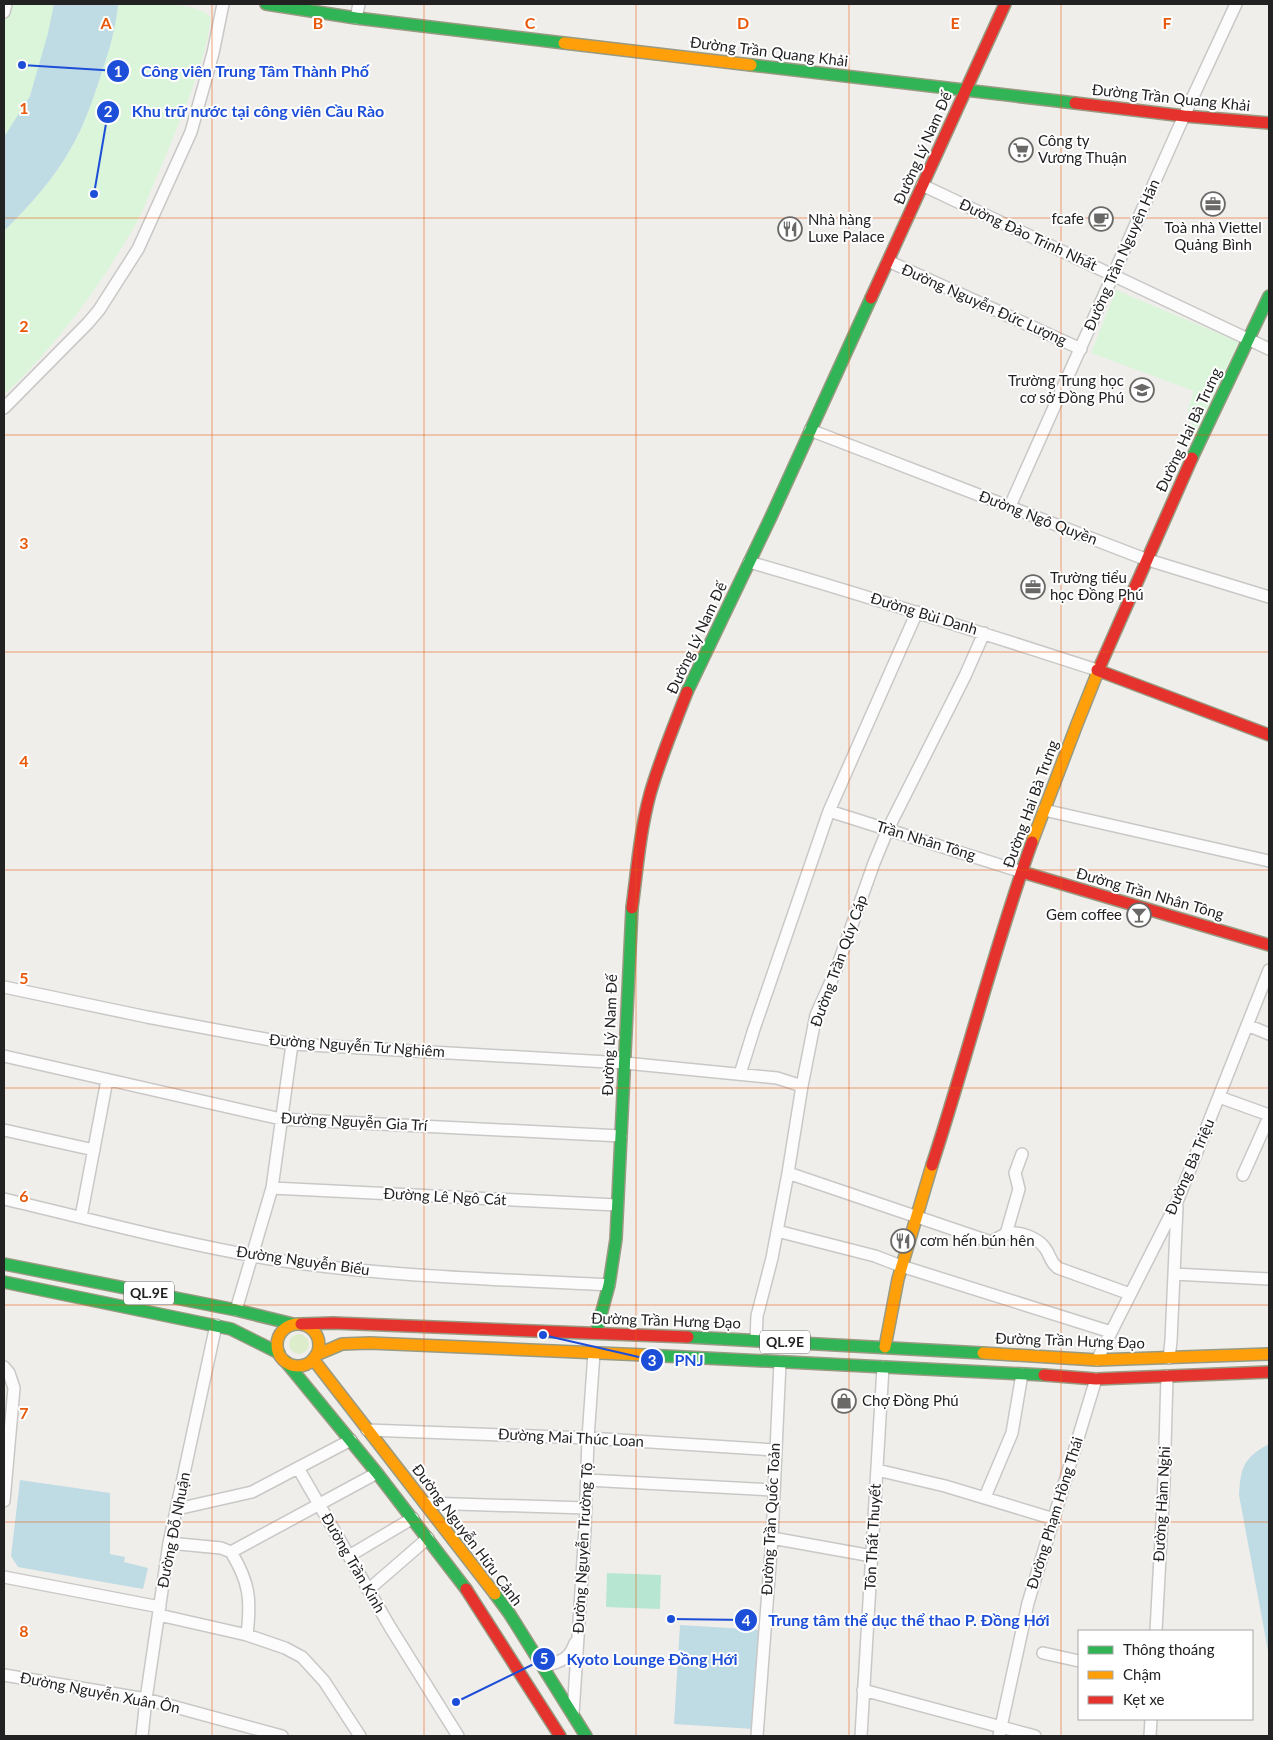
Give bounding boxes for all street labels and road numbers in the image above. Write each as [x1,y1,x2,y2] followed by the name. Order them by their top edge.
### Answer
[689,32,849,70] street label: Đường Trần Quang Khải
[1091,80,1251,114] street label: Đường Trần Quang Khải
[889,87,956,207] street label: Đường Lý Nam Đế
[1080,176,1163,333] street label: Đường Trần Nguyên Hãn
[957,194,1101,274] street label: Đường Đào Trinh Nhất
[899,259,1070,349] street label: Đường Nguyễn Đức Lượng
[1151,364,1225,495] street label: Đường Hai Bà Trưng
[977,486,1100,548] street label: Đường Ngô Quyền
[662,578,730,697] street label: Đường Lý Nam Đế
[869,588,980,638] street label: Đường Bùi Danh
[999,737,1062,870] street label: Đường Hai Bà Trưng
[874,816,978,864] street label: Trần Nhân Tông
[1074,863,1226,923] street label: Đường Trần Nhân Tông
[806,892,870,1029] street label: Đường Trần Qúy Cáp
[598,973,620,1096] street label: Đường Lý Nam Đế
[269,1030,445,1060] street label: Đường Nguyễn Tư Nghiêm
[280,1108,429,1134] street label: Đường Nguyễn Gia Trí
[1161,1116,1217,1218] street label: Đường Bà Triệu
[383,1184,508,1208] street label: Đường Lê Ngô Cát
[235,1242,371,1278] street label: Đường Nguyễn Biểu
[124,1282,174,1305] road number: QL.9E
[591,1308,741,1332] street label: Đường Trần Hưng Đạo
[995,1328,1145,1352] street label: Đường Trần Hưng Đạo
[760,1330,810,1354] road number: QL.9E
[498,1424,644,1450] street label: Đường Mai Thúc Loan
[1022,1434,1086,1591] street label: Đường Phạm Hồng Thái
[757,1442,783,1596] street label: Đường Trần Quốc Toản
[1149,1446,1173,1562] street label: Đường Hàm Nghi
[409,1460,527,1609] street label: Đường Nguyễn Hữu Cảnh
[569,1462,595,1634] street label: Đường Nguyễn Trường Tộ
[153,1470,193,1589] street label: Đường Đỗ Nhuận
[860,1482,884,1591] street label: Tôn Thất Thuyết
[318,1509,390,1616] street label: Đường Trần Kinh
[19,1668,182,1716] street label: Đường Nguyễn Xuân Ôn

